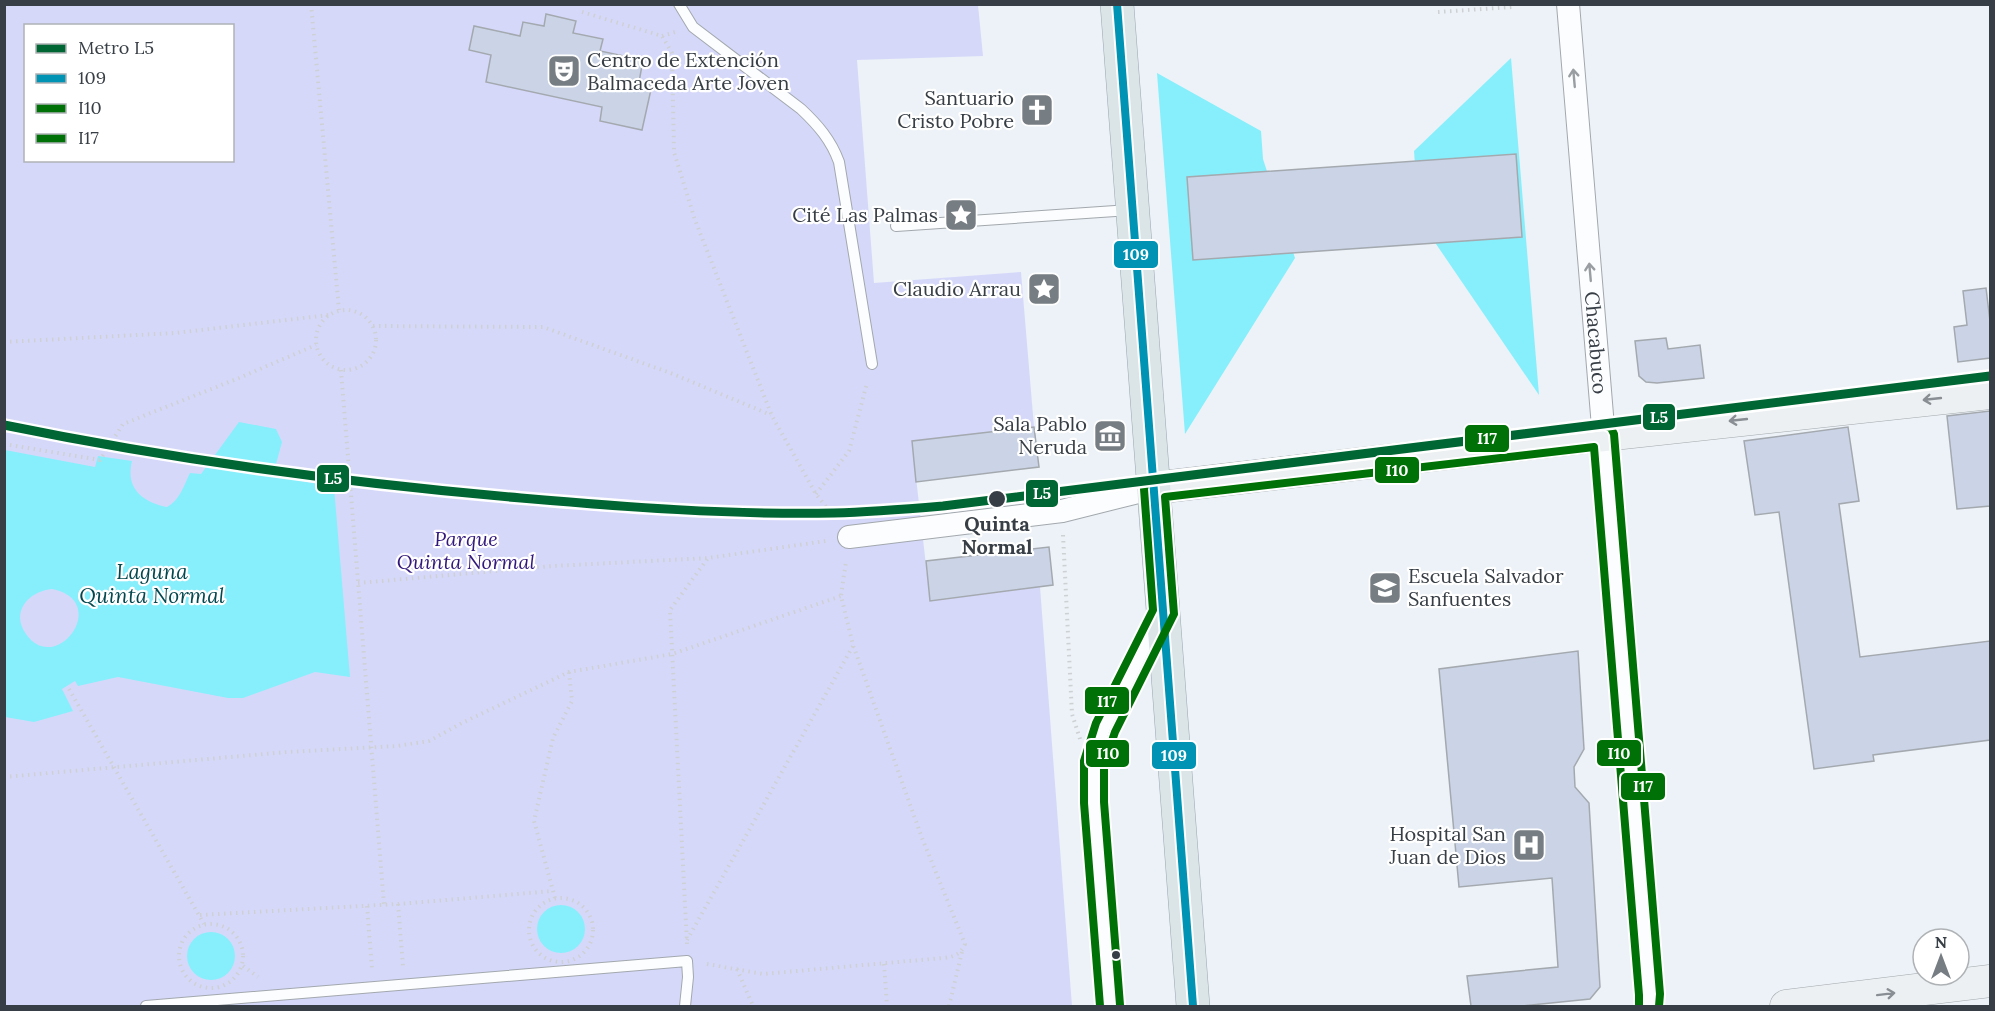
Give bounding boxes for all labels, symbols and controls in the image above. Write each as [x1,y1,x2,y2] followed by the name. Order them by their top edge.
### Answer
[24,24,234,162] legend
[78,36,154,59] text: Metro L5
[587,47,789,95] place label: Centro de Extención Balmaceda Arte Joven
[546,53,582,89] theatre icon: Centro de Extención Balmaceda Arte Joven
[78,66,106,89] text: 109
[1568,68,1579,88] one-way arrow
[897,85,1014,133] place label: Santuario Cristo Pobre
[1019,92,1055,128] church icon: Santuario Cristo Pobre
[78,96,102,119] text: I10
[78,126,99,149] text: I17
[943,197,979,233] place icon: Cité Las Palmas
[792,202,938,227] place label: Cité Las Palmas
[1113,240,1159,269] line badge: 109
[1123,244,1149,264] text: 109
[1584,262,1595,282] one-way arrow
[1026,271,1062,307] place icon: Claudio Arrau
[893,276,1021,301] place label: Claudio Arrau
[1580,290,1613,395] street label: Chacabuco
[1923,394,1943,405] one-way arrow
[1642,403,1676,431] line badge: L5
[1650,407,1669,427] text: L5
[993,411,1087,459] place label: Sala Pablo Neruda
[1729,415,1749,426] one-way arrow
[1092,418,1128,454] museum icon: Sala Pablo Neruda
[1464,424,1510,453] line badge: I17
[1477,428,1498,448] text: I17
[1374,456,1420,484] line badge: I10
[1386,460,1408,480] text: I10
[316,464,350,493] line badge: L5
[324,468,343,488] text: L5
[1025,479,1059,508] line badge: L5
[1033,483,1052,503] text: L5
[987,489,1007,509] marker: Quinta Normal
[962,511,1032,559] place label: Quinta Normal
[397,526,536,574] park label: Parque Quinta Normal
[79,558,225,609] water label: Laguna Quinta Normal
[1408,563,1564,611] place label: Escuela Salvador Sanfuentes
[1367,570,1403,606] school or university icon: Escuela Salvador Sanfuentes
[1084,686,1130,715] line badge: I17
[1097,691,1118,711] text: I17
[1085,739,1130,768] line badge: I10
[1596,739,1642,767] line badge: I10
[1151,741,1197,770] line badge: 109
[1097,743,1119,763] text: I10
[1608,743,1630,763] text: I10
[1161,745,1187,765] text: 109
[1620,772,1666,801] line badge: I17
[1633,776,1654,796] text: I17
[1388,821,1506,869] place label: Hospital San Juan de Dios
[1511,827,1547,863] hospital icon: Hospital San Juan de Dios
[1911,927,1971,987] north arrow
[1935,932,1947,952] text: N
[1110,949,1122,961] unlabelled marker
[1876,988,1895,999] one-way arrow

